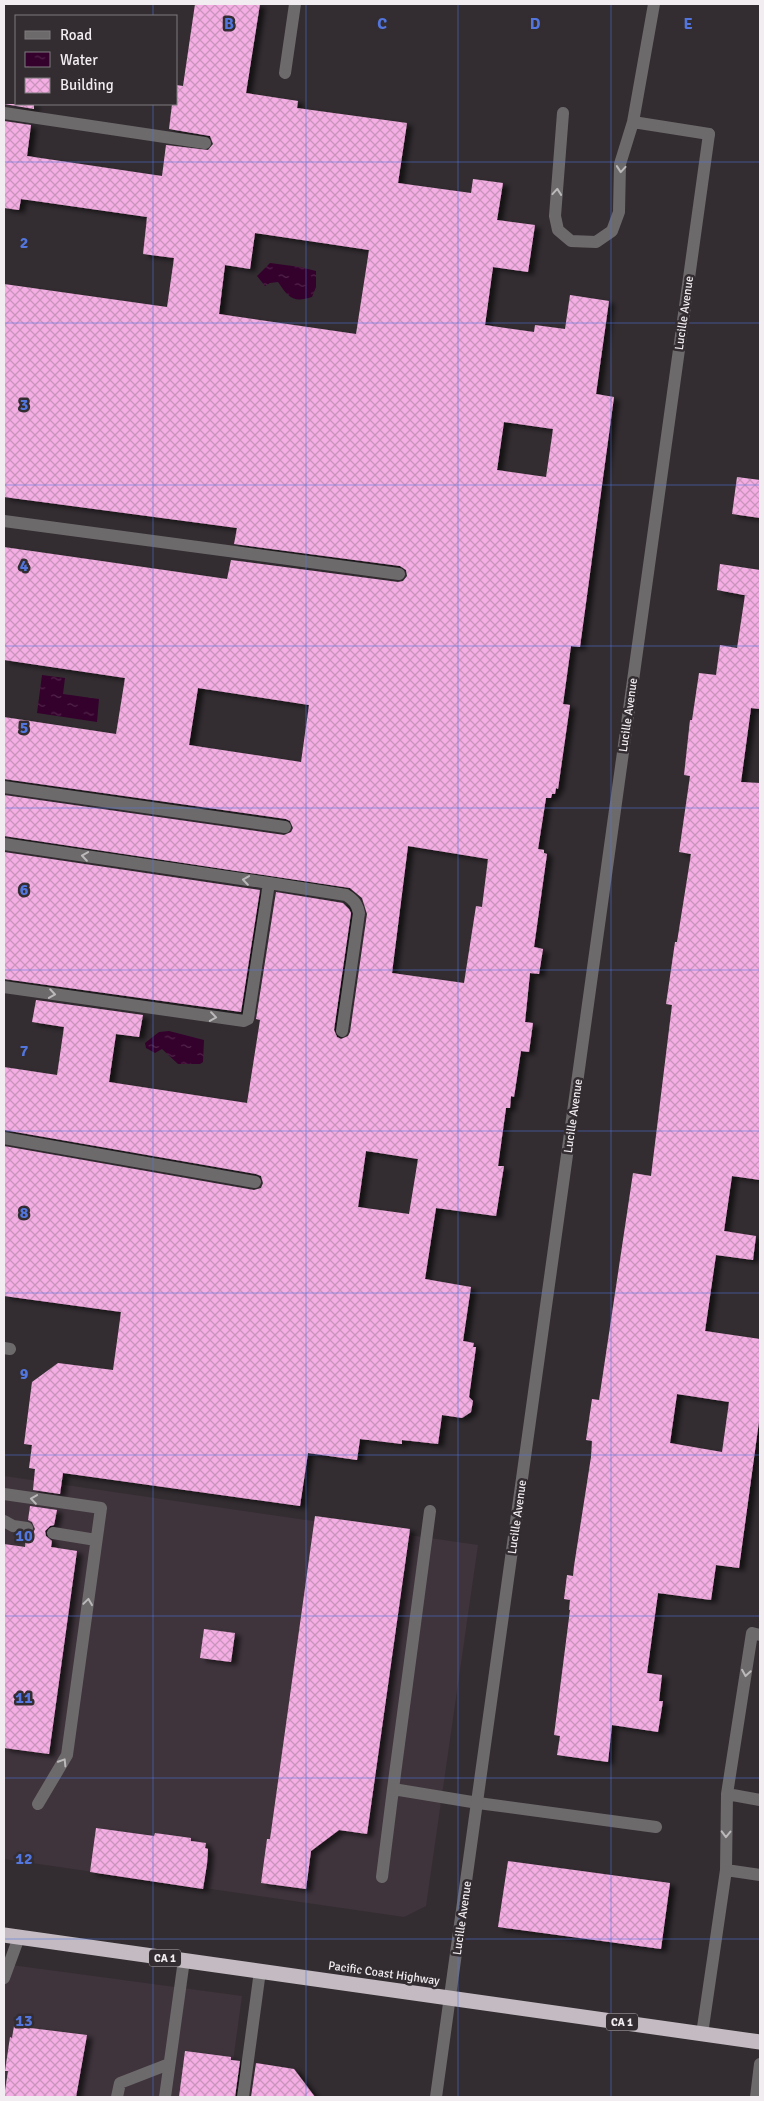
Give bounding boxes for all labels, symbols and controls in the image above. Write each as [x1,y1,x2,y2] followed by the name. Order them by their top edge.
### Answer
[224,14,234,34] text: B
[377,14,387,34] text: C
[530,14,541,34] text: D
[683,14,693,34] text: E
[15,15,178,105] legend
[60,26,92,44] text: Road
[60,51,98,69] text: Water
[60,76,114,94] text: Building
[615,166,626,174] one-way arrow
[551,188,562,196] one-way arrow
[20,233,28,253] text: 2
[672,275,697,351] street label: Lucille Avenue
[20,395,28,415] text: 3
[20,556,29,576] text: 4
[616,677,641,753] street label: Lucille Avenue
[20,718,28,738] text: 5
[81,851,89,862] one-way arrow
[242,875,250,885] one-way arrow
[20,880,29,900] text: 6
[48,988,56,998] one-way arrow
[209,1011,217,1022] one-way arrow
[20,1041,29,1061] text: 7
[561,1078,586,1154] street label: Lucille Avenue
[20,1203,29,1223] text: 8
[20,1364,29,1384] text: 9
[505,1479,530,1555] street label: Lucille Avenue
[29,1494,38,1504] one-way arrow
[15,1526,33,1546] text: 10
[82,1598,93,1606] one-way arrow
[741,1669,751,1678] one-way arrow
[15,1688,33,1708] text: 11
[56,1758,66,1767] one-way arrow
[721,1831,731,1839] one-way arrow
[15,1849,33,1869] text: 12
[450,1880,475,1956] street label: Lucille Avenue
[149,1950,181,1966] road number: CA 1
[327,1958,441,1989] street label: Pacific Coast Highway
[15,2011,33,2031] text: 13
[606,2014,638,2030] road number: CA 1

